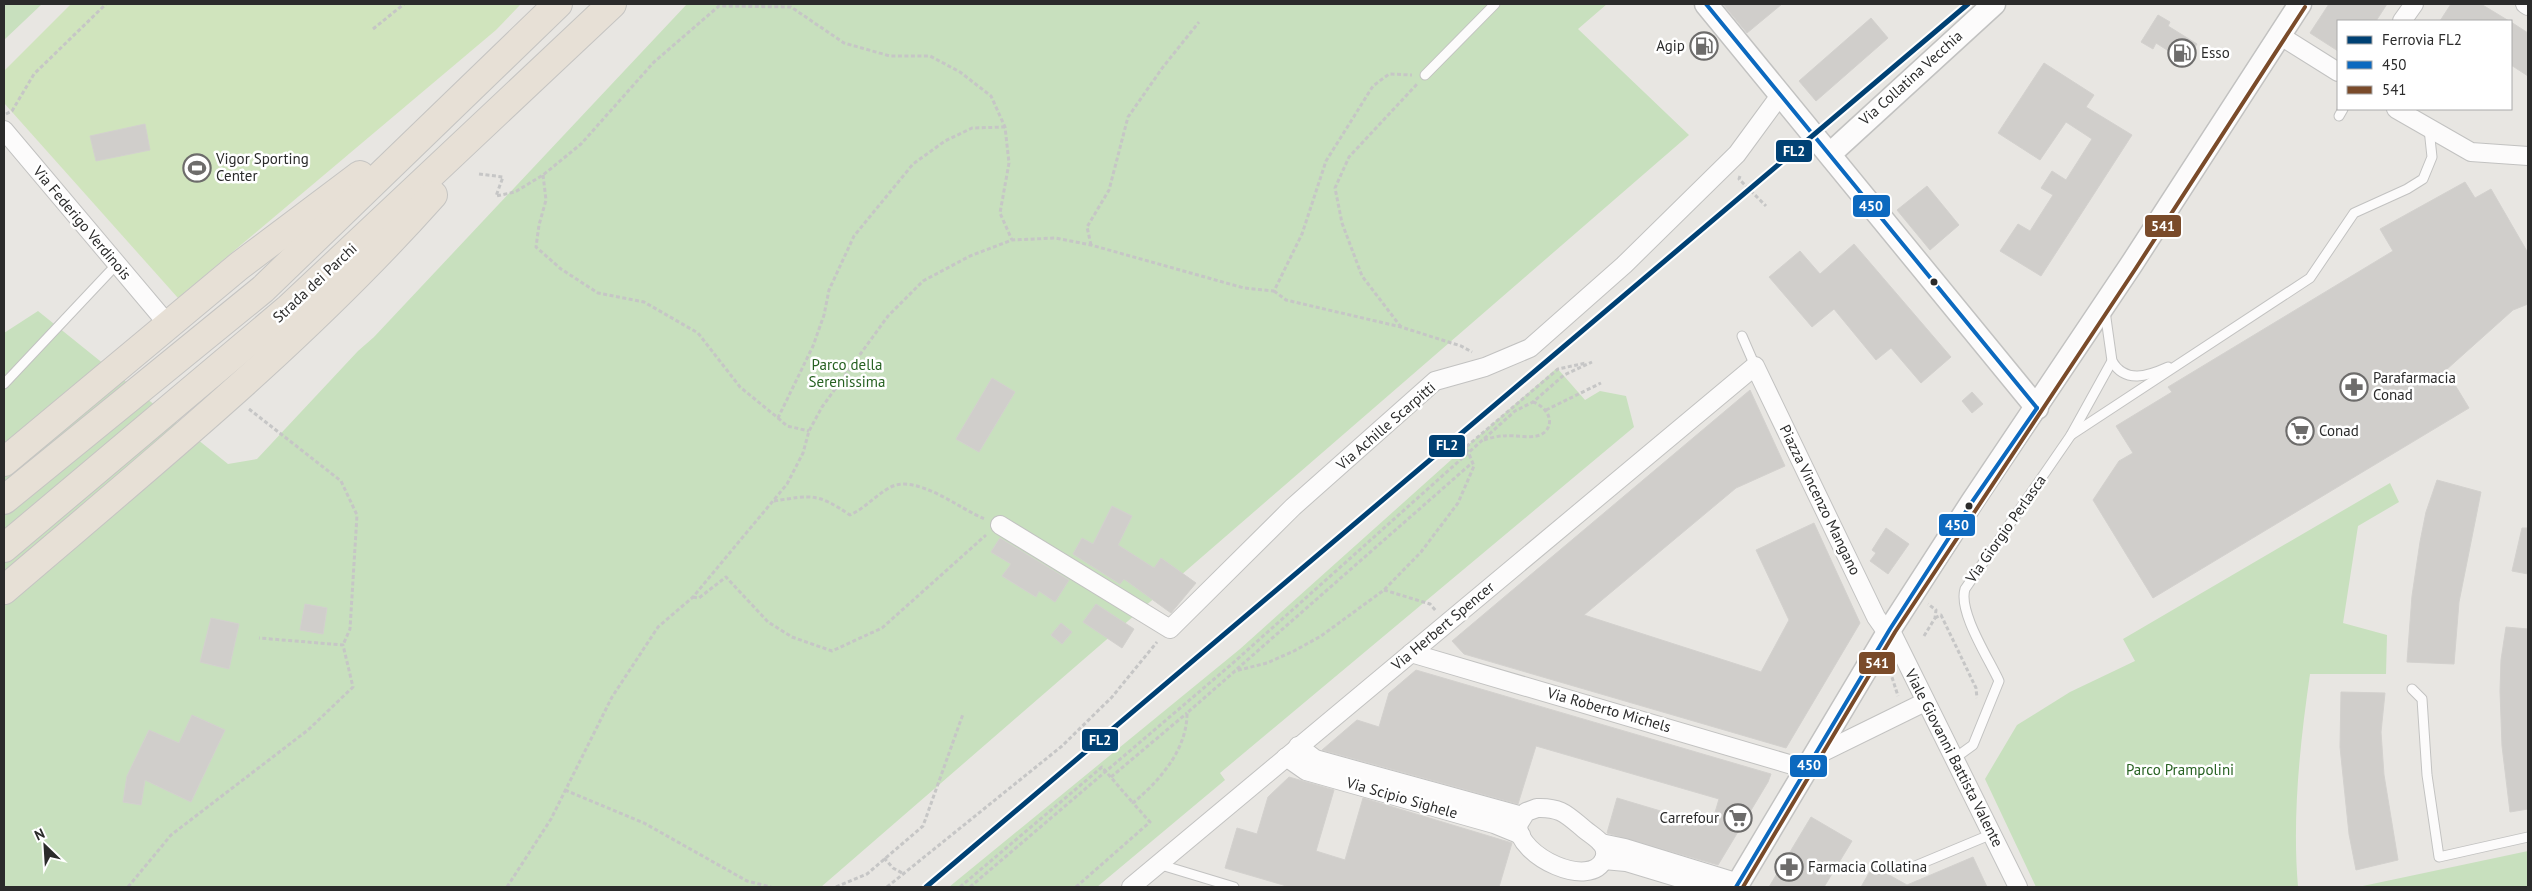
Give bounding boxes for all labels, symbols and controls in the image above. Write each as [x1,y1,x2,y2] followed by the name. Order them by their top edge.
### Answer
[2337,20,2512,110] legend
[1854,26,1966,130] street label: Via Collatina Vecchia
[2382,30,2462,49] text: Ferrovia FL2
[1689,31,1719,61] fuel station icon: Agip
[1656,36,1685,55] place label: Agip
[2167,38,2197,68] fuel station icon: Esso
[2201,43,2230,62] place label: Esso
[2382,55,2407,74] text: 450
[2382,80,2407,99] text: 541
[1775,139,1813,163] line badge: FL2
[1783,142,1805,160] text: FL2
[215,149,309,185] place label: Vigor Sporting Center
[182,153,212,183] sports icon: Vigor Sporting Center
[29,161,136,284] street label: Via Federigo Verdinois
[1852,194,1891,218] line badge: 450
[1859,197,1883,215] text: 450
[2144,214,2182,238] line badge: 541
[2151,217,2175,235] text: 541
[269,239,361,326] street label: Strada dei Parchi
[1929,277,1939,287] unlabelled marker
[809,355,885,391] park label: Parco della Serenissima
[2373,368,2456,404] place label: Parafarmacia Conad
[2339,372,2369,402] pharmacy icon: Parafarmacia Conad
[1331,377,1439,474] street label: Via Achille Scarpitti
[2285,416,2315,446] supermarket icon: Conad
[1776,421,1865,578] street label: Piazza Vincenzo Mangano
[2319,421,2359,440] place label: Conad
[1428,434,1466,458] line badge: FL2
[1436,436,1458,454] text: FL2
[1961,471,2050,587] street label: Via Giorgio Perlasca
[1964,501,1974,511] unlabelled marker
[1938,513,1976,537] line badge: 450
[1945,516,1969,534] text: 450
[1387,577,1498,675] street label: Via Herbert Spencer
[1858,651,1896,675] line badge: 541
[1865,654,1889,672] text: 541
[1901,665,2008,850] street label: Viale Giovanni Battista Valente
[1544,683,1673,736] street label: Via Roberto Michels
[1081,728,1119,752] line badge: FL2
[1089,731,1111,749] text: FL2
[1789,754,1828,778] line badge: 450
[1797,756,1821,774] text: 450
[2126,760,2234,779] park label: Parco Prampolini
[1343,772,1460,822] street label: Via Scipio Sighele
[1723,803,1753,833] supermarket icon: Carrefour
[1660,808,1719,827] place label: Carrefour
[20,821,70,871] north arrow
[32,824,47,844] text: N
[1774,852,1804,882] pharmacy icon: Farmacia Collatina
[1808,857,1927,876] place label: Farmacia Collatina

